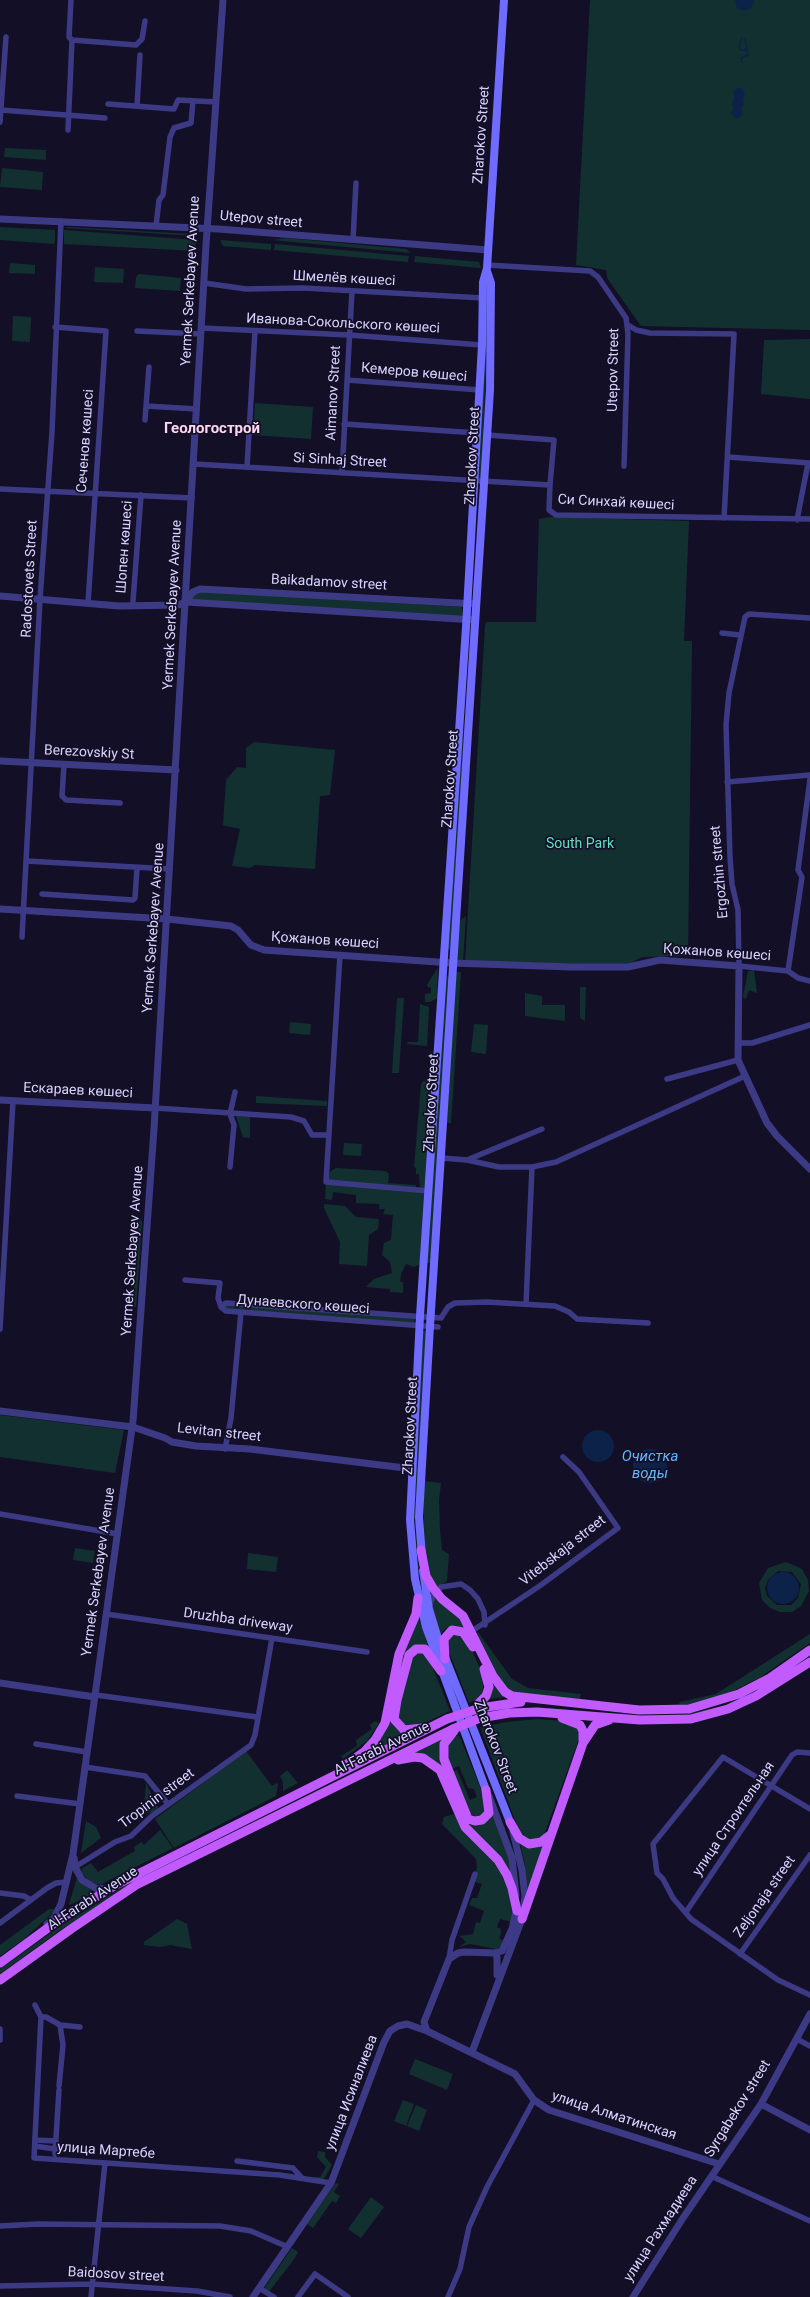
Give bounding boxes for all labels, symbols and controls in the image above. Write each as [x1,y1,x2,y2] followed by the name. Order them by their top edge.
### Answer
[470,85,494,185] street label: Zharokov Street
[178,195,204,367] street label: Yermek Serkebayev Avenue
[219,208,303,232] street label: Utepov street
[292,268,396,290] street label: Шмелёв көшесі
[246,311,440,337] street label: Иванова-Сокольского көшесі
[605,328,623,412] street label: Utepov Street
[323,345,345,441] street label: Aimanov Street
[360,360,468,386] street label: Кемеров көшесі
[74,389,98,493] street label: Сеченов көшесі
[462,406,484,506] street label: Zharokov Street
[164,420,260,438] district label: Геологострой
[293,450,387,472] street label: Si Sinhaj Street
[557,492,675,514] street label: Си Синхай көшесі
[113,500,137,594] street label: Шопен көшесі
[160,519,186,691] street label: Yermek Serkebayev Avenue
[19,520,41,638] street label: Radostovets Street
[271,572,387,594] street label: Baikadamov street
[439,729,463,829] street label: Zharokov Street
[43,742,135,764] street label: Berezovskiy St
[708,825,732,919] street label: Ergozhin street
[546,836,614,852] park label: South Park
[140,842,168,1014] street label: Yermek Serkebayev Avenue
[270,929,380,953] street label: Қожанов көшесі
[662,941,772,965] street label: Қожанов көшесі
[421,1053,443,1153] street label: Zharokov Street
[23,1080,133,1102] street label: Ескараев көшесі
[119,1165,147,1337] street label: Yermek Serkebayev Avenue
[236,1292,370,1318] street label: Дунаевского көшесі
[400,1376,422,1476] street label: Zharokov Street
[176,1420,262,1446] street label: Levitan street
[622,1448,678,1483] water label: Очистка воды
[79,1486,119,1658] street label: Yermek Serkebayev Avenue
[517,1512,609,1590] street label: Vitebskaja street
[182,1605,294,1637] street label: Druzhba driveway
[470,1698,520,1796] street label: Zharokov Street
[332,1719,432,1779] street label: Al-Farabi Avenue
[689,1759,779,1879] street label: улица Строительная
[116,1765,198,1833] street label: Tropinin street
[731,1853,799,1941] street label: Zeljonaja street
[45,1864,141,1934] street label: Al-Farabi Avenue
[322,2033,382,2153] street label: улица Исиналиева
[701,2057,775,2161] street label: Syrgabekov street
[549,2088,679,2144] street label: улица Алматинская
[57,2139,155,2163] street label: улица Мартебе
[621,2173,701,2285] street label: улица Рахмадиева
[67,2264,165,2286] street label: Baidosov street

